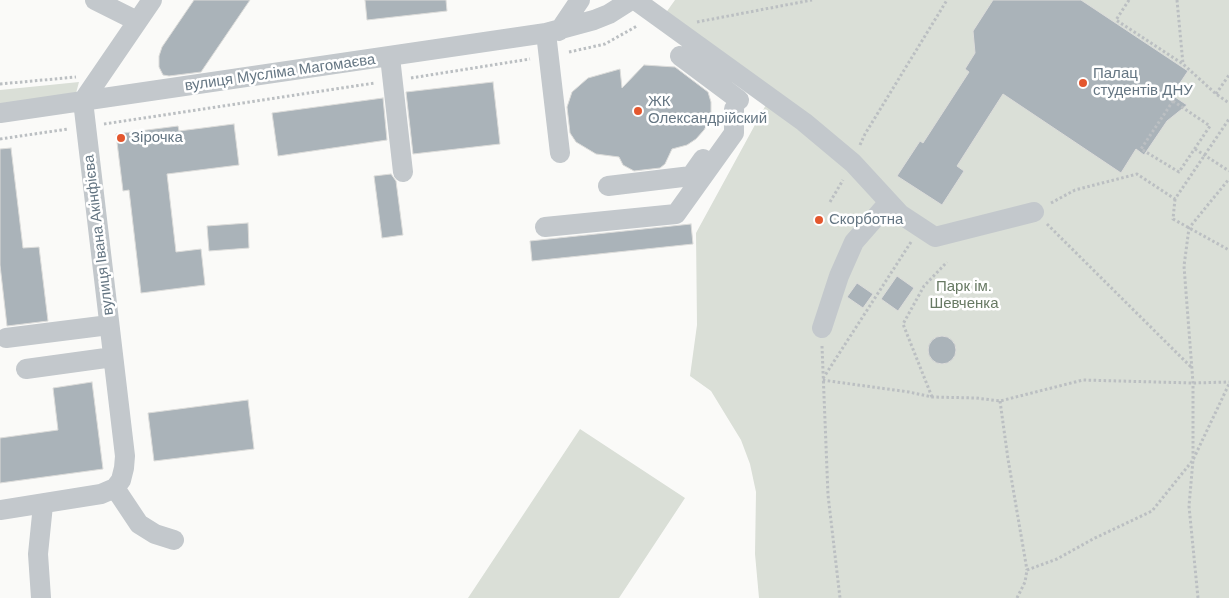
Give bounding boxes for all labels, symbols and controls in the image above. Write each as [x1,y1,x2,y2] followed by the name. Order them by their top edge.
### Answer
[184,51,376,95] street label: вулиця Мусліма Магомаєва
[1093,65,1193,100] place label: Палац студентів ДНУ
[1077,77,1089,89] marker: Палац студентів ДНУ
[648,93,767,128] place label: ЖК Олександрійский
[632,105,644,117] marker: ЖК Олександрійский
[131,129,183,147] place label: Зірочка
[115,132,127,144] marker: Зірочка
[80,154,118,316] street label: вулиця Івана Акінфієва
[829,211,903,229] place label: Скорботна
[813,214,825,226] marker: Скорботна
[929,278,999,313] park label: Парк iм. Шевченка

